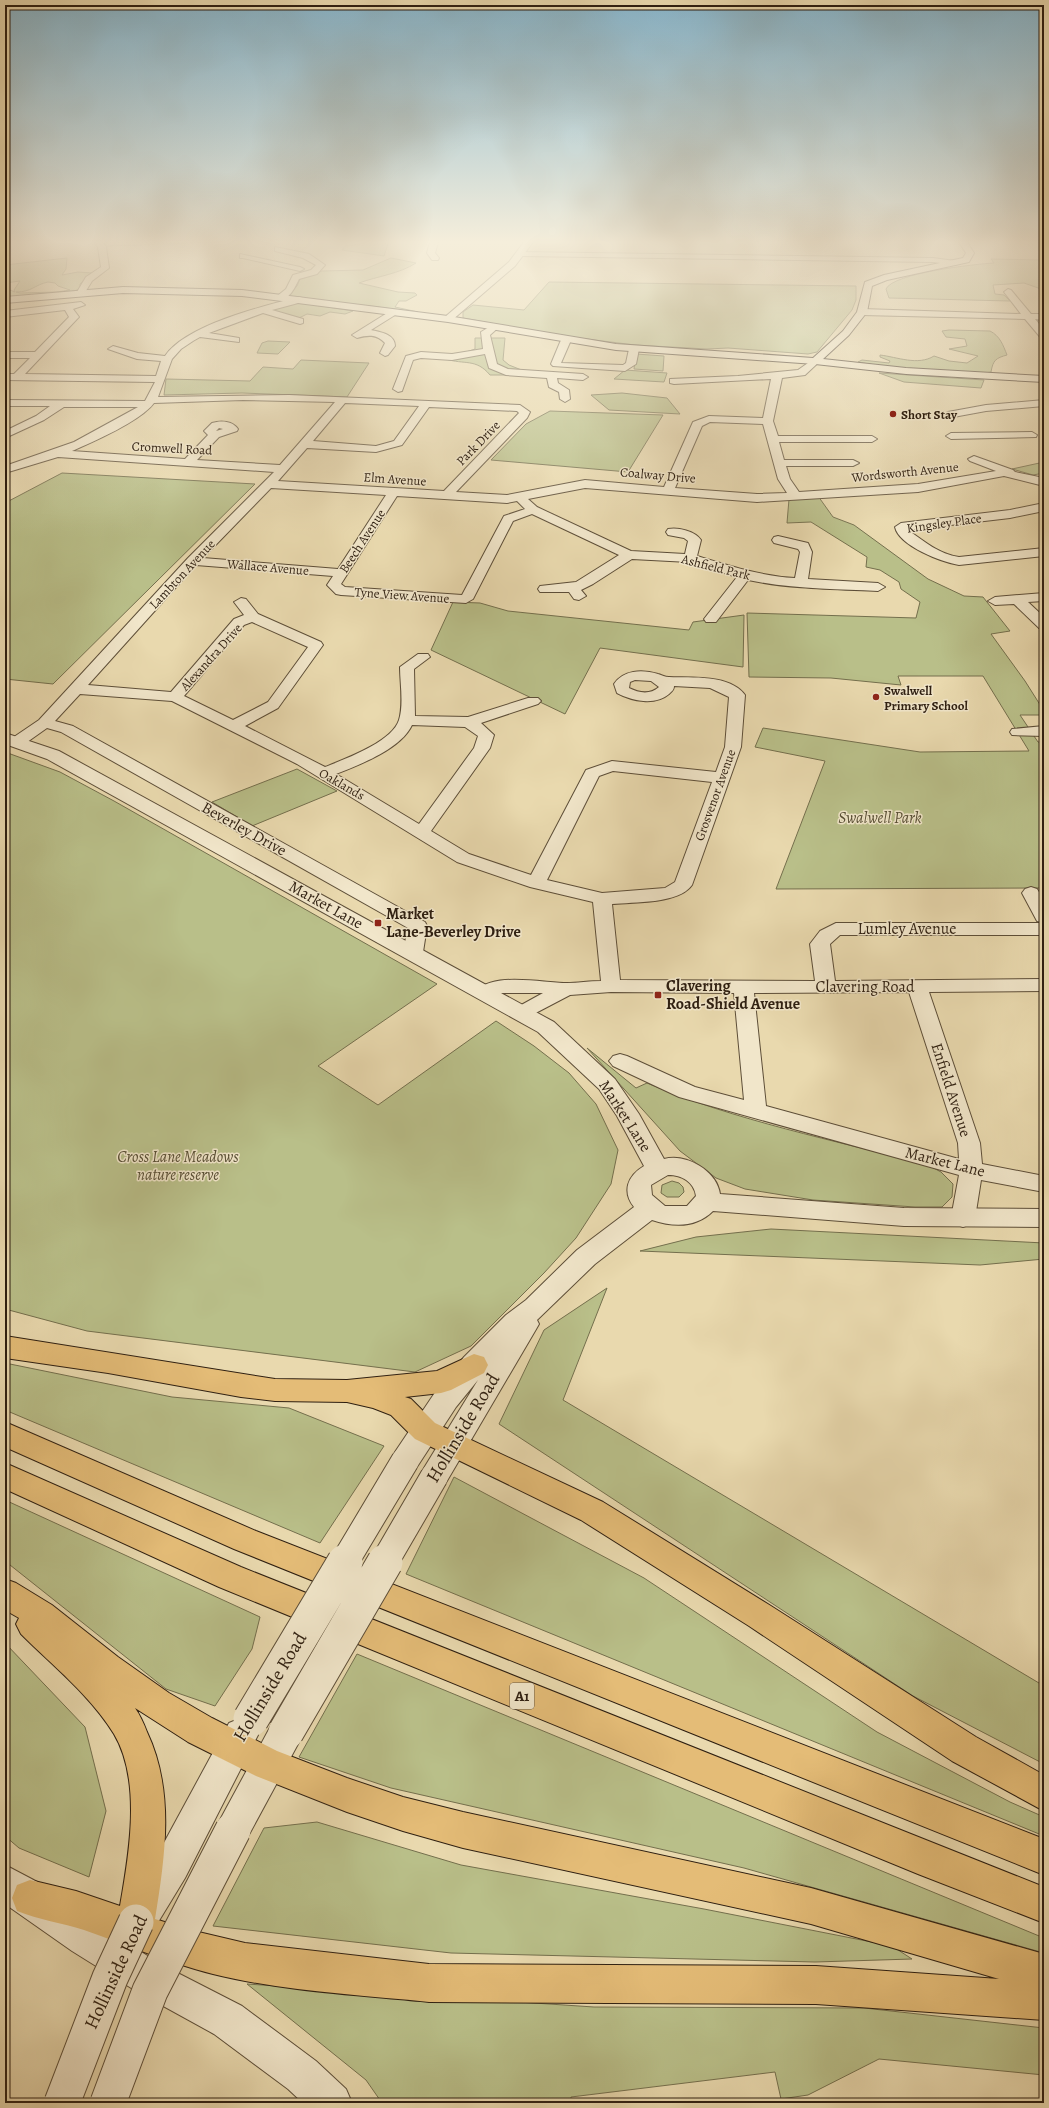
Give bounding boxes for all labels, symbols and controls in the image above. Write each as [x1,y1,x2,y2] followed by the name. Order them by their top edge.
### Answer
[901,406,958,423] place label: Short Stay
[888,409,898,419] marker: Short Stay
[452,417,504,469] street label: Park Drive
[131,437,213,459] street label: Cromwell Road
[850,458,960,486] street label: Wordsworth Avenue
[619,463,697,487] street label: Coalway Drive
[363,468,427,490] street label: Elm Avenue
[335,506,389,576] street label: Beech Avenue
[905,509,983,537] street label: Kingsley Place
[145,535,219,612] street label: Lambton Avenue
[679,550,753,584] street label: Ashfield Park
[225,555,310,579] street label: Wallace Avenue
[354,583,450,607] street label: Tyne View Avenue
[176,620,246,695] street label: Alexandra Drive
[884,682,968,714] place label: Swalwell Primary School
[871,692,881,702] marker: Swalwell Primary School
[691,747,740,843] street label: Grosvenor Avenue
[316,764,368,804] street label: Oaklands
[198,797,290,861] street label: Beverley Drive
[838,807,922,829] park label: Swalwell Park
[285,876,367,934] street label: Market Lane
[386,903,521,943] place label: Market Lane-Beverley Drive
[373,918,383,928] marker: Market Lane-Beverley Drive
[857,918,957,940] street label: Lumley Avenue
[666,975,800,1015] place label: Clavering Road-Shield Avenue
[815,976,915,998] street label: Clavering Road
[653,990,663,1000] marker: Clavering Road-Shield Avenue
[925,1040,977,1140] street label: Enfield Avenue
[594,1076,656,1156] street label: Market Lane
[903,1141,987,1183] street label: Market Lane
[117,1146,239,1186] park label: Cross Lane Meadows nature reserve
[420,1368,506,1488] street label: Hollinside Road
[227,1627,313,1747] street label: Hollinside Road
[510,1683,534,1709] road number: A1
[78,1910,154,2033] street label: Hollinside Road

